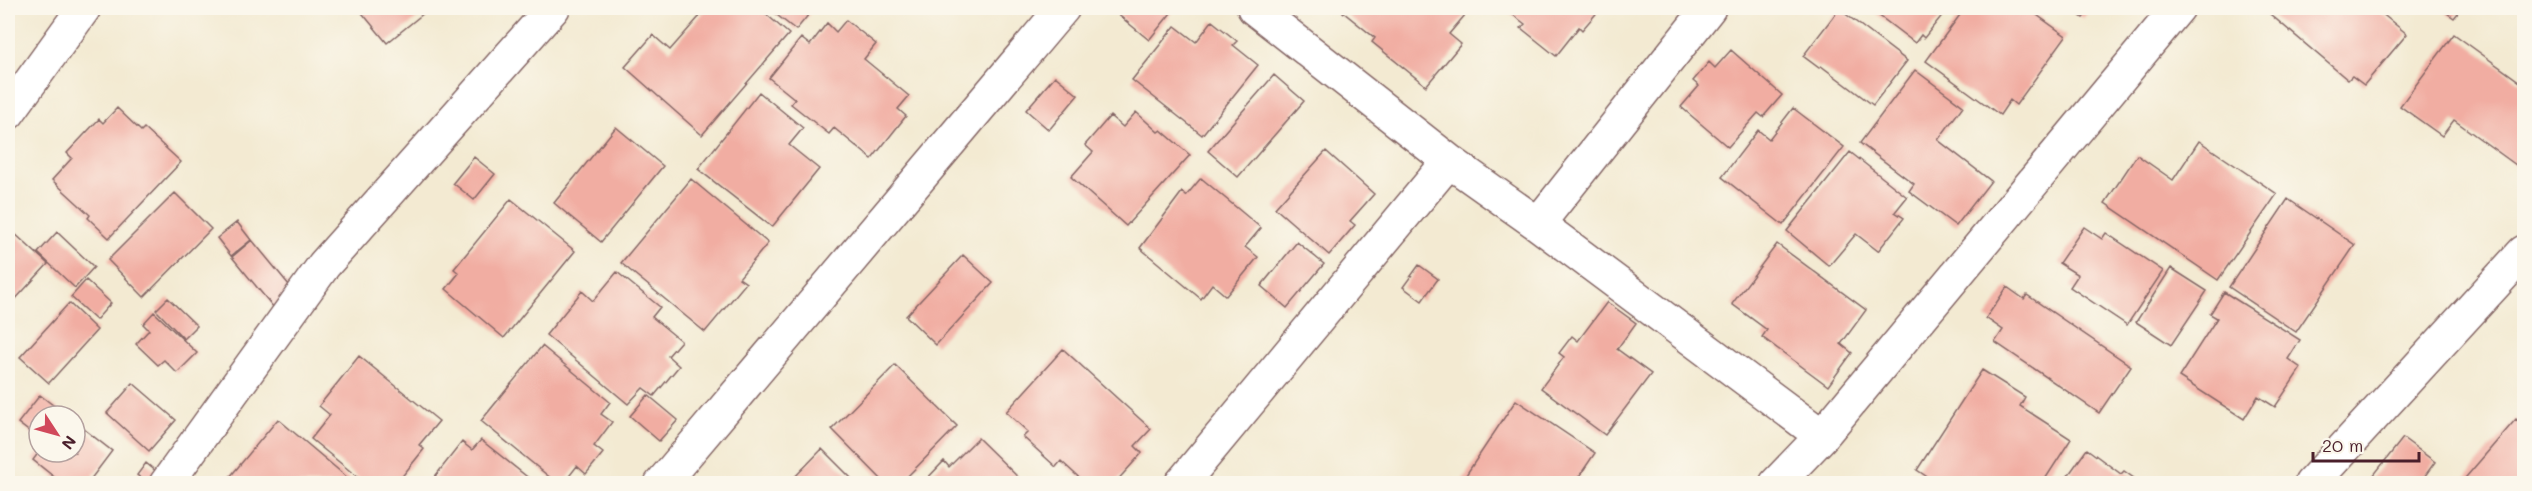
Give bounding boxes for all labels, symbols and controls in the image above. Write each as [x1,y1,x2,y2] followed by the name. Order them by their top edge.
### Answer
[27,404,87,464] north arrow
[2313,425,2420,463] scale bar
[57,432,82,454] text: N
[2322,433,2363,457] text: 20 m

